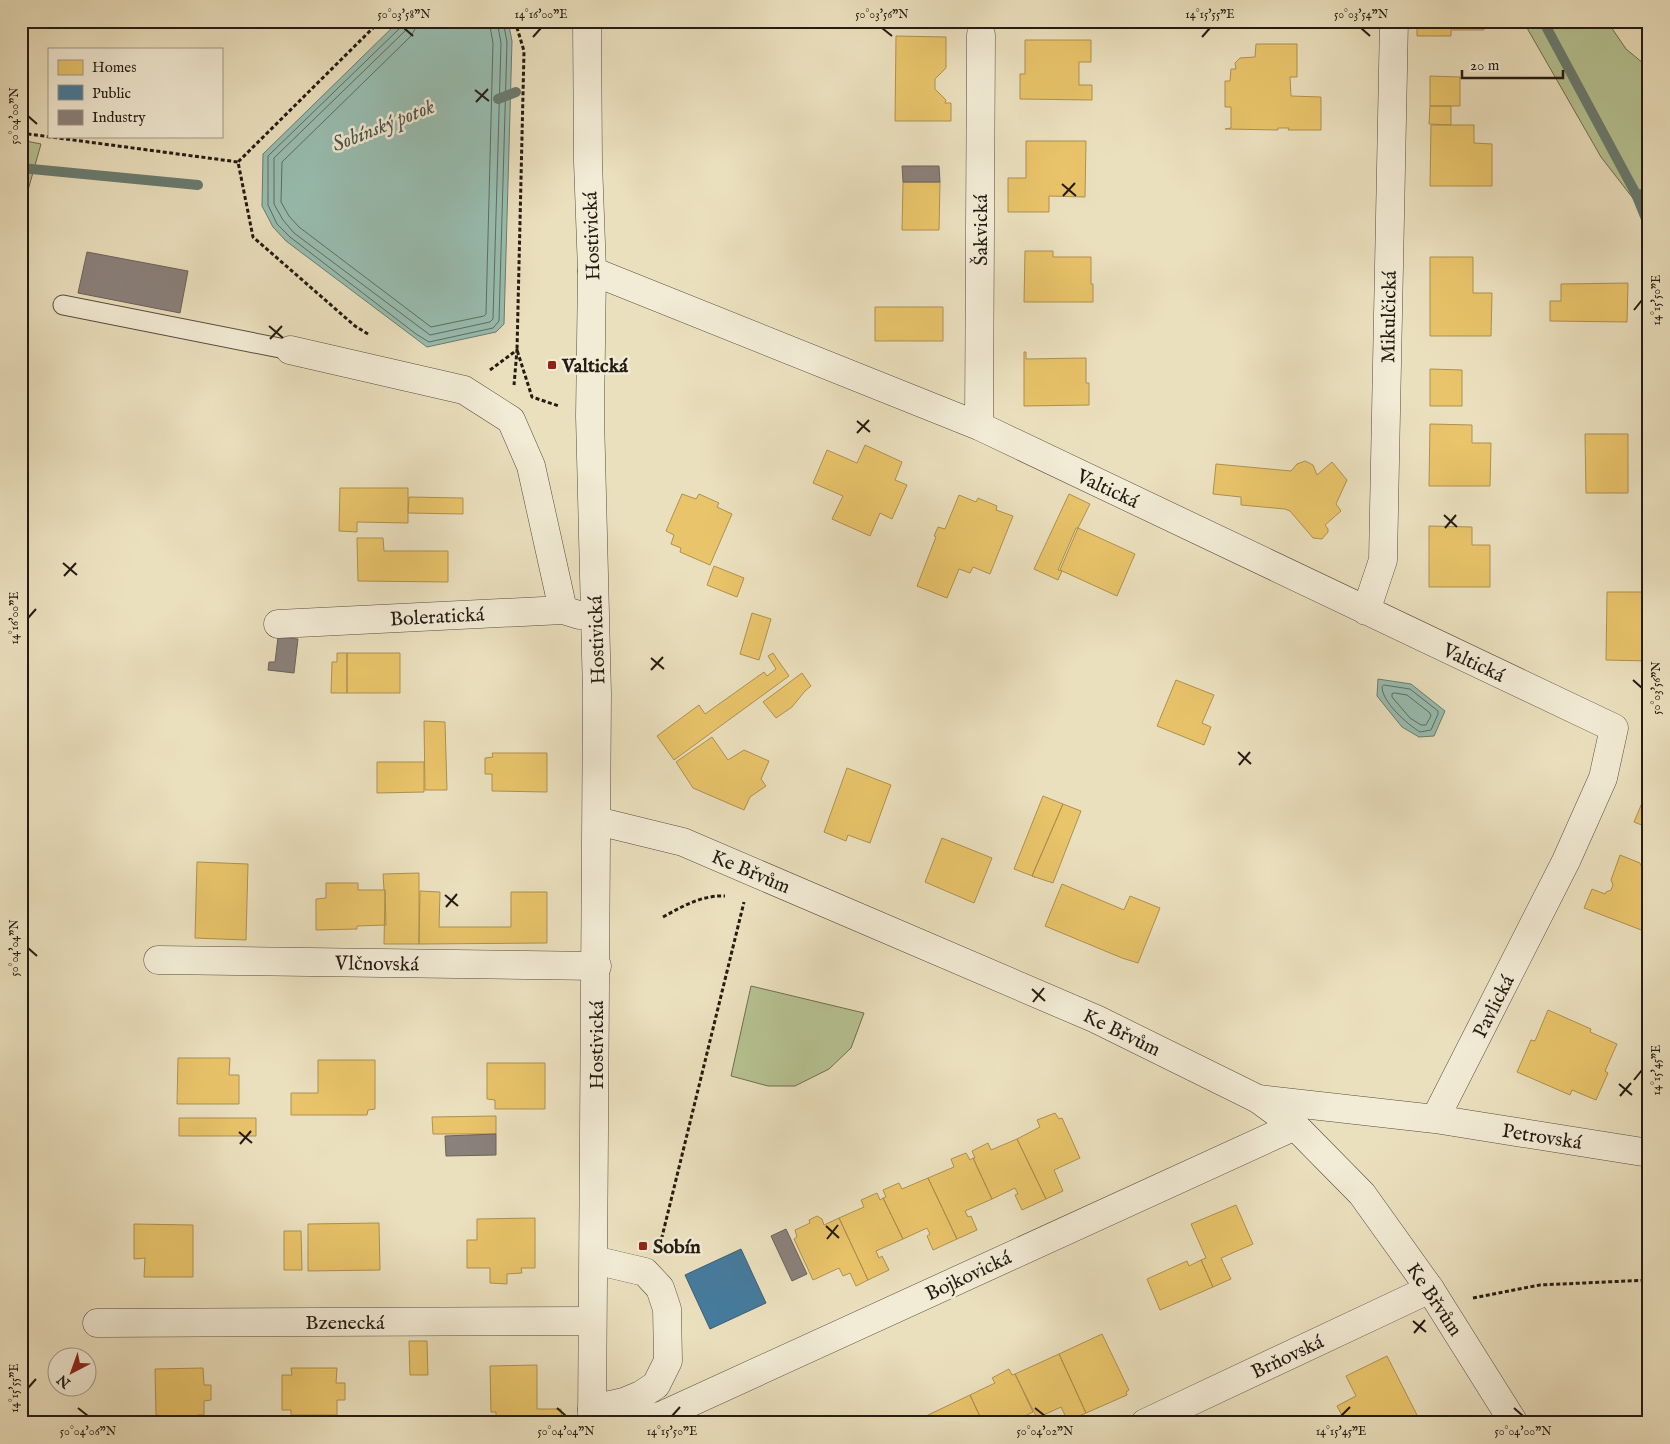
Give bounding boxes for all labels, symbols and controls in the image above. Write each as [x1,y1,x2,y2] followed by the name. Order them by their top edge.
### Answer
[377,7,431,22] text: 50°03'58"N
[514,7,568,22] text: 14°16'00"E
[855,7,909,22] text: 50°03'56"N
[1185,7,1235,22] text: 14°15'55"E
[1334,7,1389,22] text: 50°03'54"N
[48,48,222,138] legend
[1462,48,1564,80] scale bar
[1470,56,1500,75] text: 20 m
[92,58,136,77] text: Homes
[92,84,131,103] text: Public
[7,87,22,145] text: 50°04'00"N
[328,93,439,159] water label: Sobínský potok
[92,108,146,127] text: Industry
[578,191,607,281] street label: Hostivická
[969,194,994,266] street label: Šakvická
[1376,270,1403,363] street label: Mikulčická
[1649,275,1664,325] text: 14°15'50"E
[561,354,628,379] place label: Valtická
[546,359,558,371] marker: Valtická
[1071,464,1143,515] street label: Valtická
[7,591,22,645] text: 14°16'00"E
[583,595,612,685] street label: Hostivická
[389,603,485,632] street label: Boleratická
[1437,638,1509,689] street label: Valtická
[1649,661,1664,715] text: 50°03'56"N
[707,845,794,900] street label: Ke Břvům
[7,919,22,977] text: 50°04'04"N
[334,951,420,978] street label: Vlčnovská
[1468,971,1521,1042] street label: Pavlická
[585,1000,610,1089] street label: Hostivická
[1078,1004,1164,1063] street label: Ke Břvům
[1649,1045,1664,1095] text: 14°15'45"E
[1500,1119,1584,1156] street label: Petrovská
[653,1235,701,1260] place label: Sobín
[637,1240,649,1252] marker: Sobín
[922,1245,1016,1307] street label: Bojkovická
[1400,1258,1467,1341] street label: Ke Břvům
[305,1311,385,1336] street label: Bzenecká
[1247,1330,1328,1385] street label: Brňovská
[48,1346,98,1396] north arrow
[7,1363,22,1413] text: 14°15'55"E
[54,1370,75,1392] text: N
[60,1424,117,1439] text: 50°04'06"N
[537,1424,595,1439] text: 50°04'04"N
[647,1424,697,1439] text: 14°15'50"E
[1017,1424,1074,1439] text: 50°04'02"N
[1316,1424,1366,1439] text: 14°15'45"E
[1494,1424,1552,1439] text: 50°04'00"N

